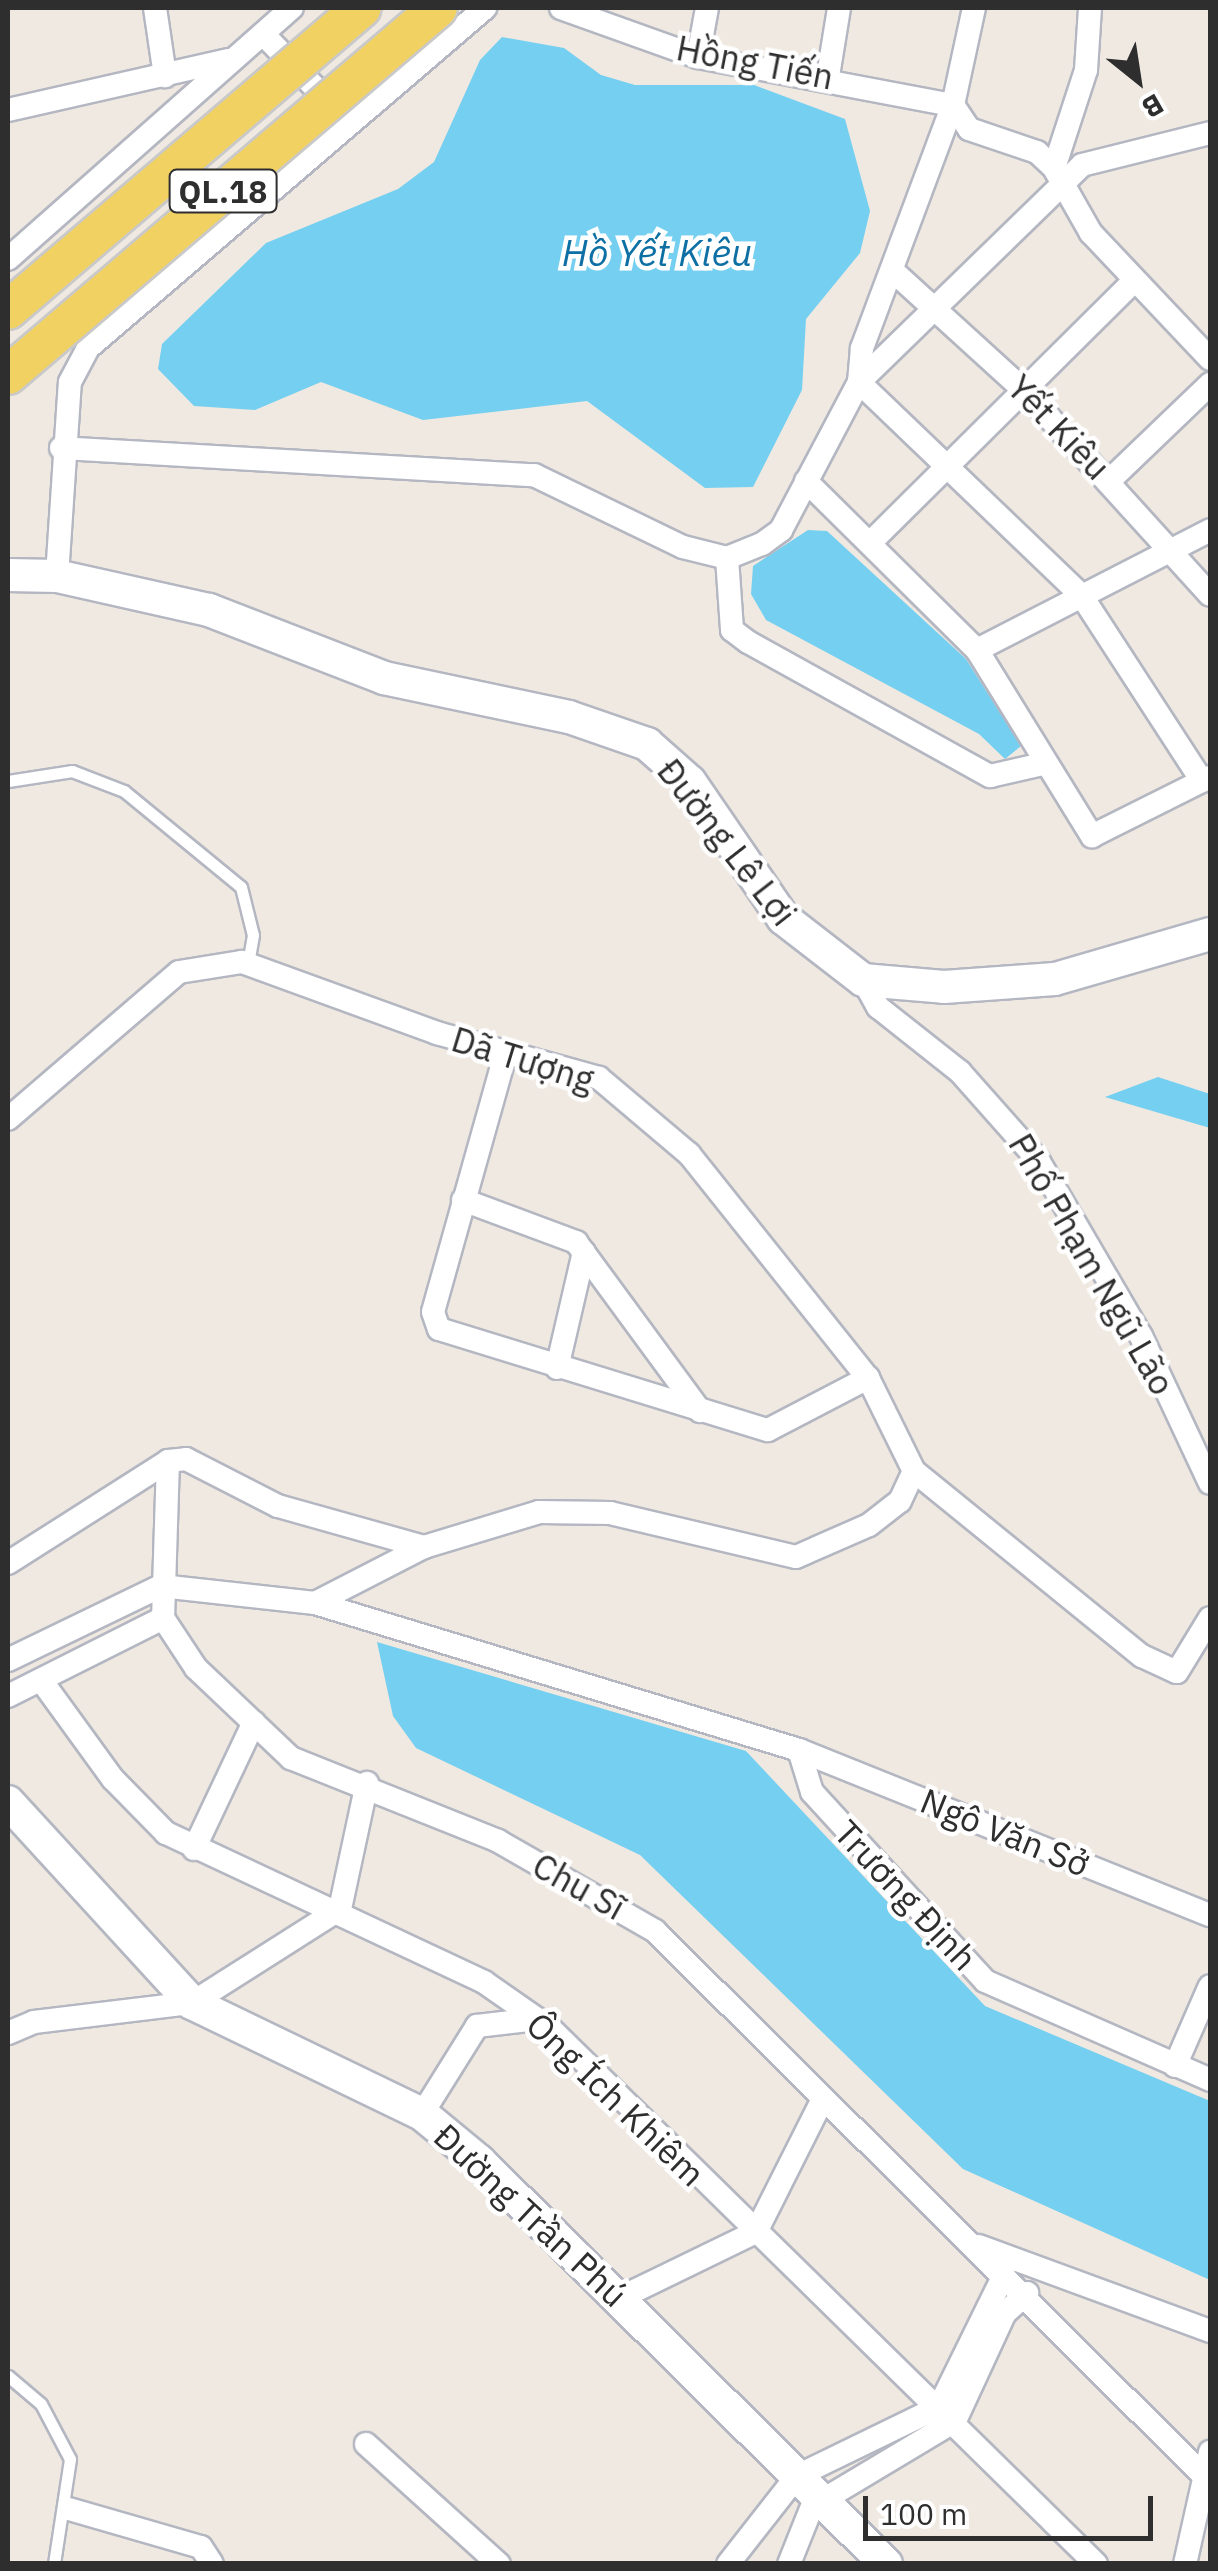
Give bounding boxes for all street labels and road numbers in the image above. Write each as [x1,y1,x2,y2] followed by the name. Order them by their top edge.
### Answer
[673,26,837,98] street label: Hồng Tiến
[168,164,278,218] road number: QL.18
[999,366,1119,488] street label: Yết Kiêu
[649,750,805,934] street label: Đường Lê Lợi
[447,1017,599,1101] street label: Dã Tượng
[1000,1126,1184,1402] street label: Phố Phạm Ngũ Lão
[915,1779,1095,1885] street label: Ngô Văn Sở
[826,1811,986,1979] street label: Trương Định
[526,1844,632,1928] street label: Chu Sĩ
[518,2003,714,2195] street label: Ông Ích Khiêm
[426,2115,636,2315] street label: Đường Trần Phú

